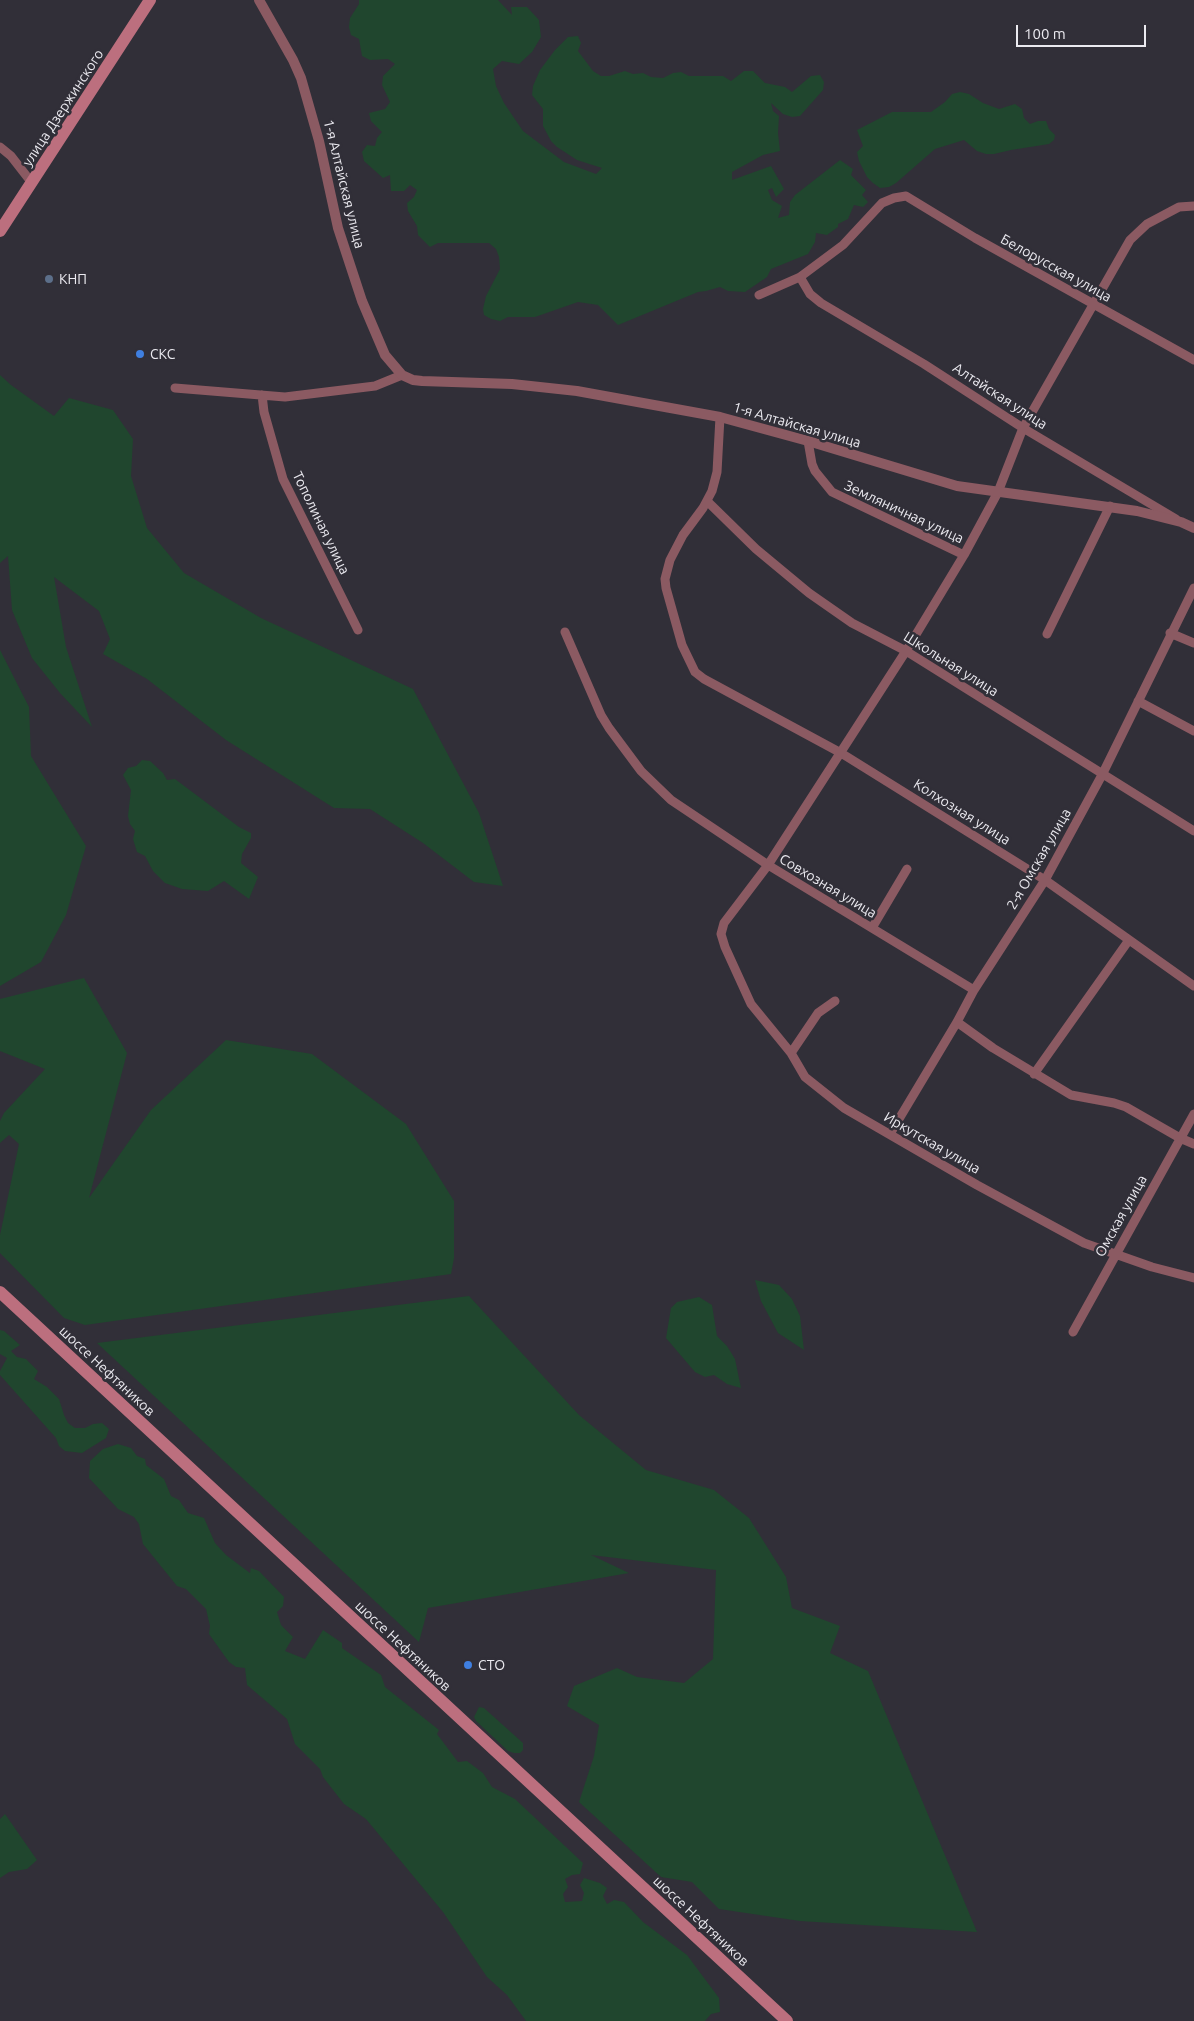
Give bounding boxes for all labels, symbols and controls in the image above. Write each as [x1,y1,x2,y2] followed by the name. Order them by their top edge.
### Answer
[1019,15,1149,47] scale bar
[1024,25,1066,42] text: 100 m
[19,46,107,170] street label: улица Дзержинского
[320,118,368,250] street label: 1-я Алтайская улица
[998,231,1114,305] street label: Белорусская улица
[59,271,87,287] place label: КНП
[43,273,55,285] marker: КНП
[150,346,175,362] place label: СКС
[134,348,146,360] marker: СКС
[950,359,1050,433] street label: Алтайская улица
[731,399,863,451] street label: 1-я Алтайская улица
[289,469,353,577] street label: Тополиная улица
[842,477,966,547] street label: Земляничная улица
[901,628,1001,700] street label: Школьная улица
[911,776,1013,848] street label: Колхозная улица
[1003,806,1075,912] street label: 2-я Омская улица
[776,850,880,922] street label: Совхозная улица
[881,1109,983,1177] street label: Иркутская улица
[1092,1172,1150,1260] street label: Омская улица
[56,1322,158,1420] street label: шоссе Нефтяников
[352,1597,454,1695] street label: шоссе Нефтяников
[478,1657,505,1673] place label: СТО
[462,1659,474,1671] marker: СТО
[650,1872,752,1970] street label: шоссе Нефтяников

